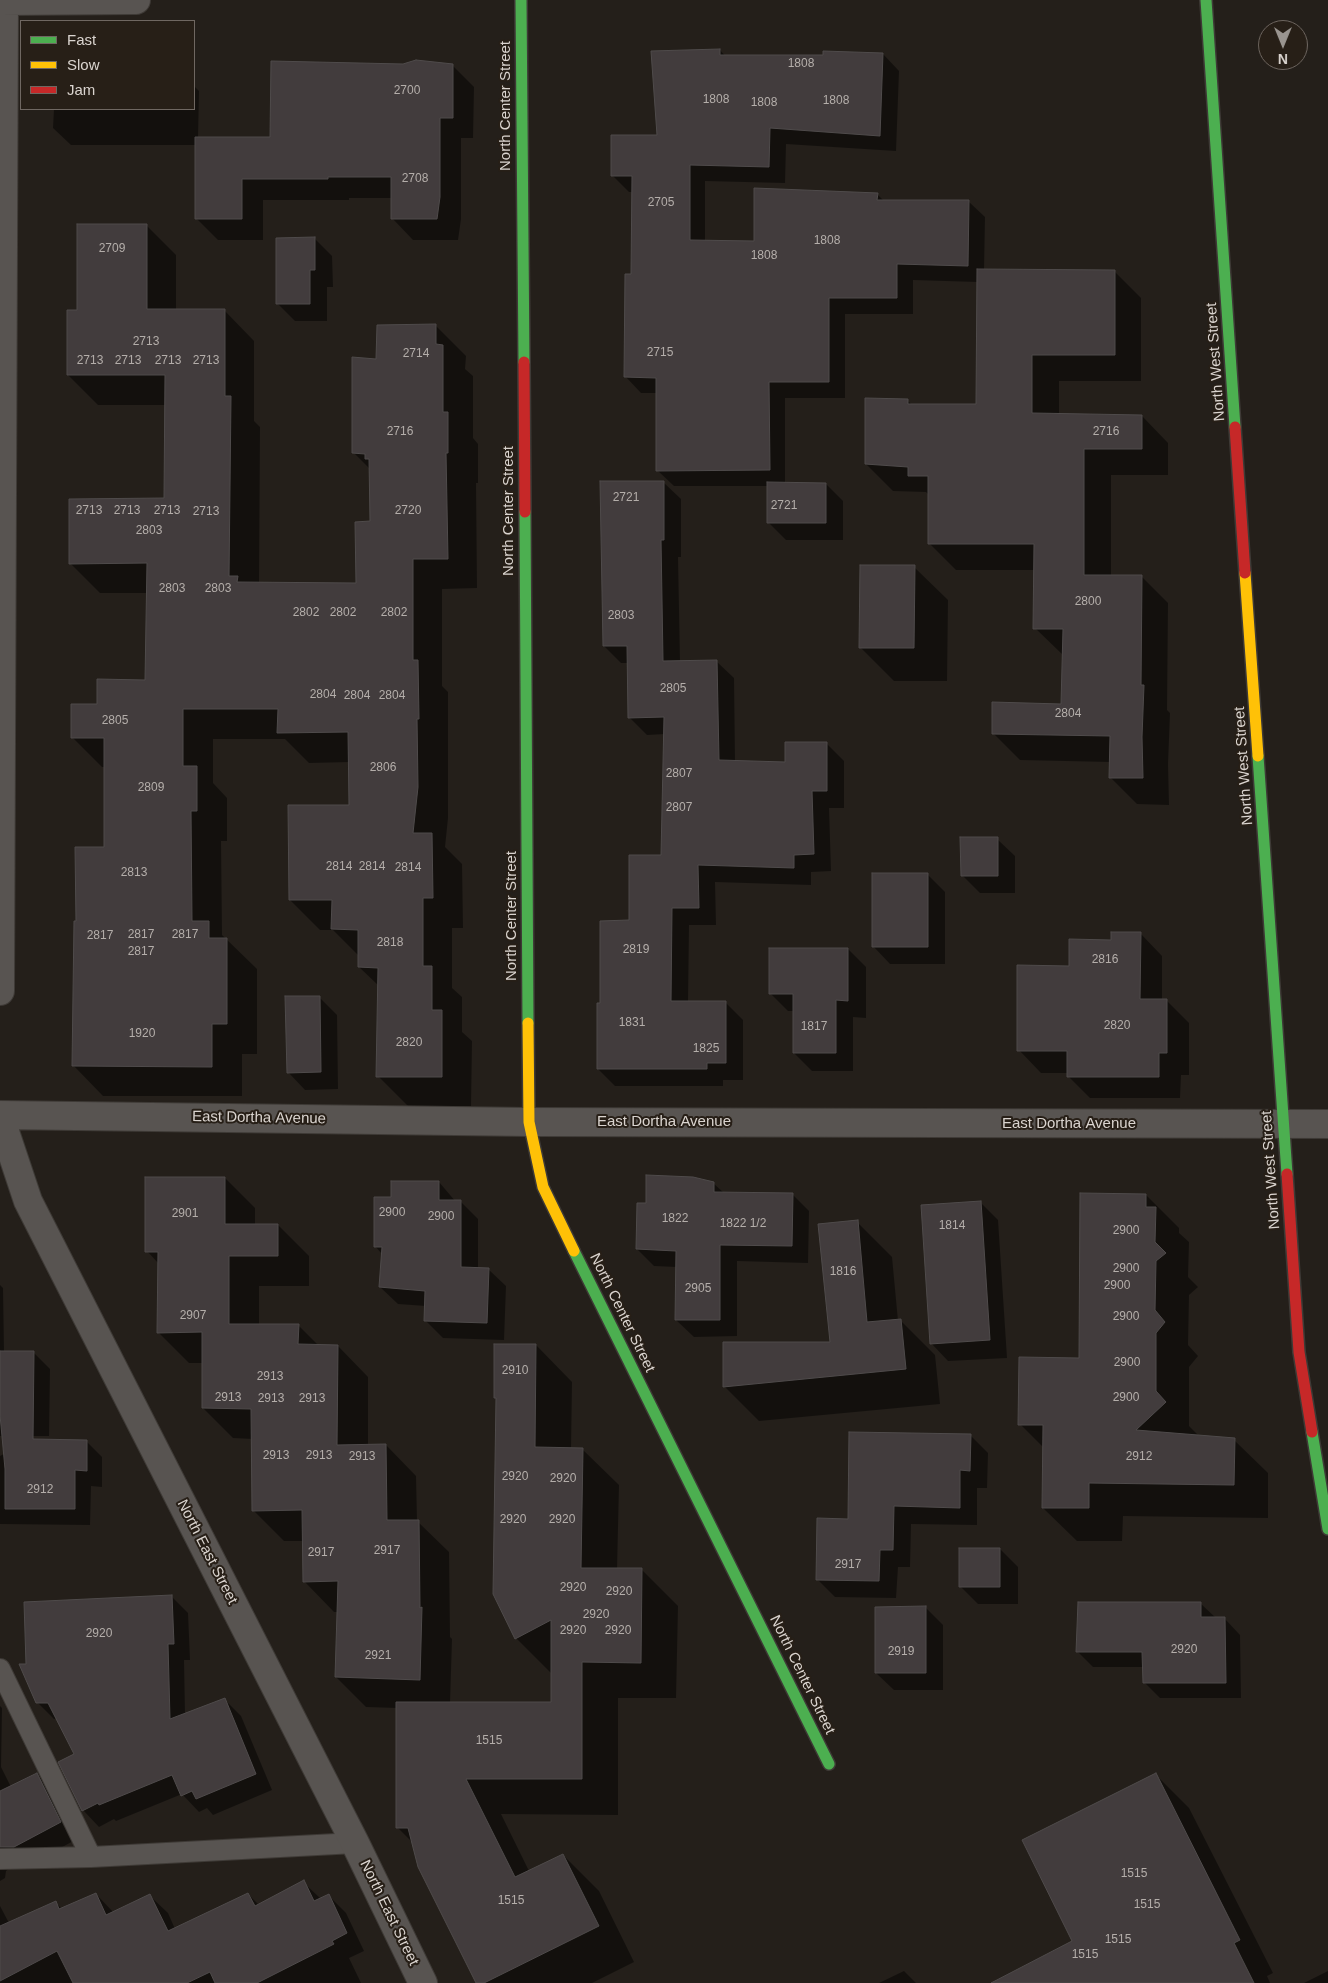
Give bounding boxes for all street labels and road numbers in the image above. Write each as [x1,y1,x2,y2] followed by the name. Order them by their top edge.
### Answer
[497,41,515,171] street label: North Center Street
[1203,302,1229,422] street label: North West Street
[500,446,518,576] street label: North Center Street
[1231,706,1257,826] street label: North West Street
[503,851,521,981] street label: North Center Street
[192,1108,326,1128] street label: East Dortha Avenue
[1258,1110,1284,1230] street label: North West Street
[597,1113,731,1131] street label: East Dortha Avenue
[1002,1115,1136,1133] street label: East Dortha Avenue
[585,1251,659,1375] street label: North Center Street
[173,1497,241,1607] street label: North East Street
[765,1613,839,1737] street label: North Center Street
[356,1857,422,1969] street label: North East Street

